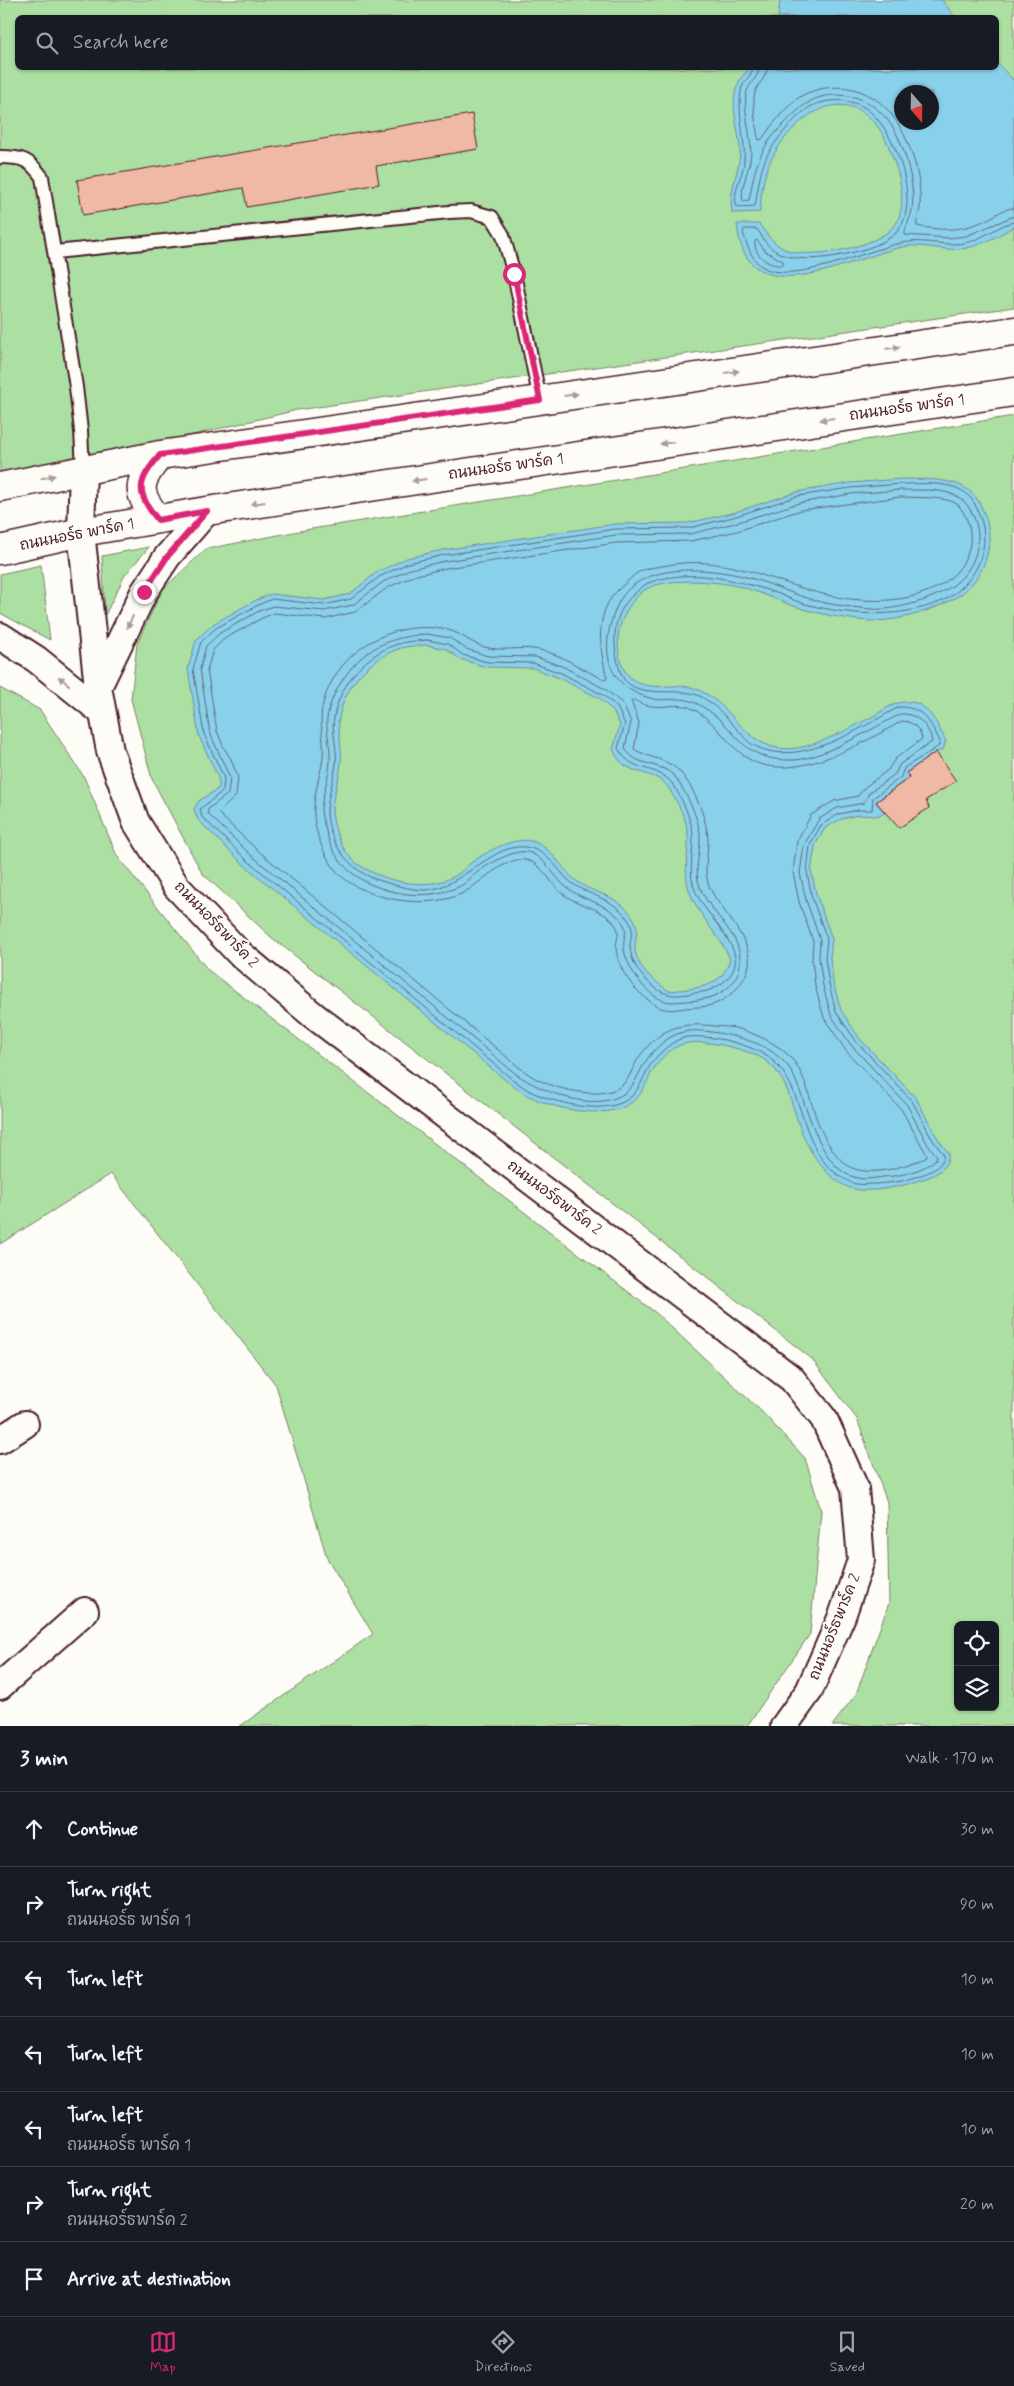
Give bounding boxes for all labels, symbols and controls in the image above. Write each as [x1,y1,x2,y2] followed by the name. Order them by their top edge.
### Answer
[15,15,999,70] search box
[33,29,61,57] icon: search
[73,30,169,55] text: Search here
[894,85,939,130] north arrow
[503,263,526,286] route start
[885,344,901,352] one-way arrow
[724,367,740,375] one-way arrow
[848,389,966,426] street label: ถนนนอร์ธ พาร์ค 1
[564,391,580,399] one-way arrow
[819,416,835,424] one-way arrow
[658,439,674,447] one-way arrow
[447,448,565,485] street label: ถนนนอร์ธ พาร์ค 1
[40,473,55,481] one-way arrow
[411,476,427,484] one-way arrow
[250,500,266,508] one-way arrow
[18,513,136,556] street label: ถนนนอร์ธ พาร์ค 1
[133,581,156,604] route end
[125,615,133,629] one-way arrow
[58,676,71,687] one-way arrow
[170,877,263,973] street label: ถนนนอร์ธพาร์ค 2
[503,1155,606,1240] street label: ถนนนอร์ธพาร์ค 2
[804,1570,865,1683] street label: ถนนนอร์ธพาร์ค 2
[954,1621,999,1711] map controls
[954,1621,999,1666] button: locate
[954,1666,999,1711] button: layers
[20,1745,68,1773] text: 3 min
[905,1748,994,1769] text: Walk · 170 m
[20,1815,48,1843] icon: ahead
[67,1817,138,1842] text: Continue
[961,1819,994,1840] text: 30 m
[67,1878,151,1903] text: Turn right
[20,1890,48,1918] icon: right
[960,1894,994,1915] text: 90 m
[67,1910,191,1931] text: ถนนนอร์ธ พาร์ค 1
[20,1965,48,1993] icon: left
[67,1967,143,1992] text: Turn left
[961,1969,994,1990] text: 10 m
[20,2040,48,2068] icon: left
[67,2042,143,2067] text: Turn left
[961,2044,994,2065] text: 10 m
[67,2103,143,2128] text: Turn left
[20,2115,48,2143] icon: left
[961,2119,994,2140] text: 10 m
[67,2135,191,2156] text: ถนนนอร์ธ พาร์ค 1
[67,2178,151,2203] text: Turn right
[20,2190,48,2218] icon: right
[960,2194,994,2215] text: 20 m
[67,2210,188,2231] text: ถนนนอร์ธพาร์ค 2
[20,2265,48,2293] icon: arrive
[67,2267,231,2292] text: Arrive at destination
[149,2328,177,2376] tab: Map
[475,2328,532,2376] tab: Directions
[830,2328,865,2376] tab: Saved

